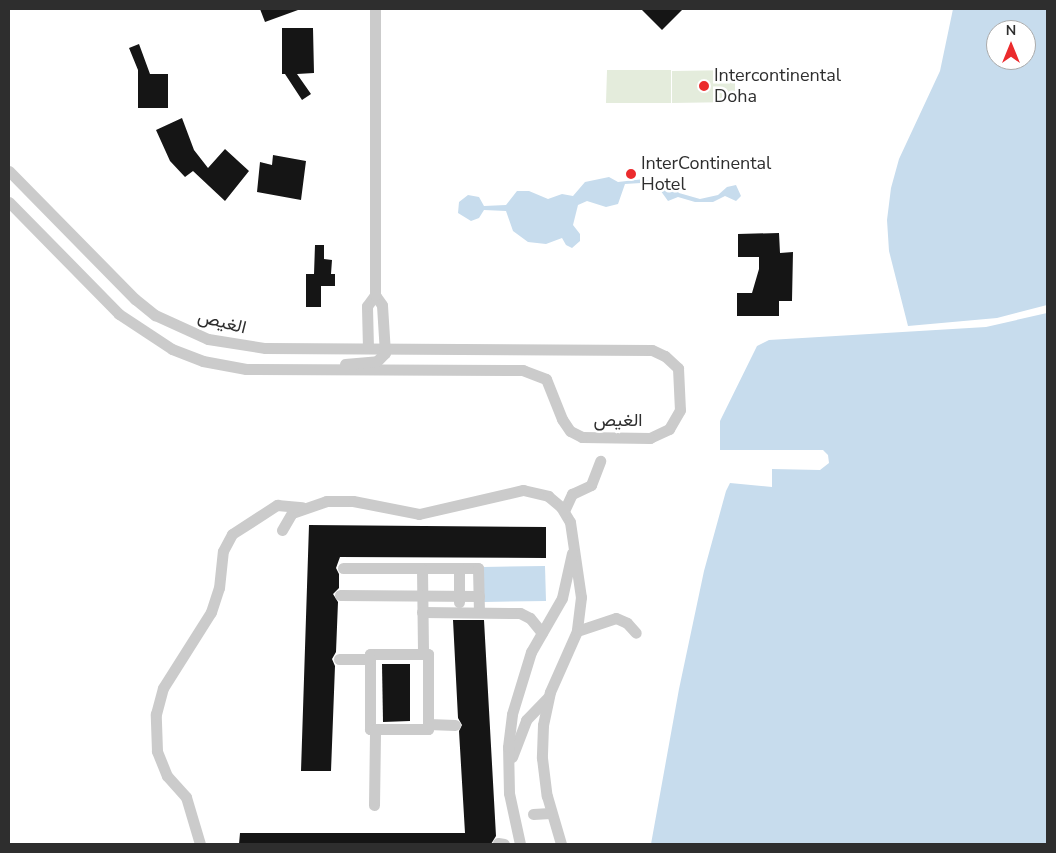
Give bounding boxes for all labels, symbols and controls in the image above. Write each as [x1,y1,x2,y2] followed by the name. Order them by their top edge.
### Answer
[986,20,1036,70] north arrow
[1006,21,1016,40] text: N
[714,65,841,108] place label: Intercontinental Doha
[698,80,710,92] marker: Intercontinental Doha
[641,153,771,195] place label: InterContinental Hotel
[625,168,637,180] marker: InterContinental Hotel
[196,306,248,338] street label: الغيص
[593,409,643,431] street label: الغيص

